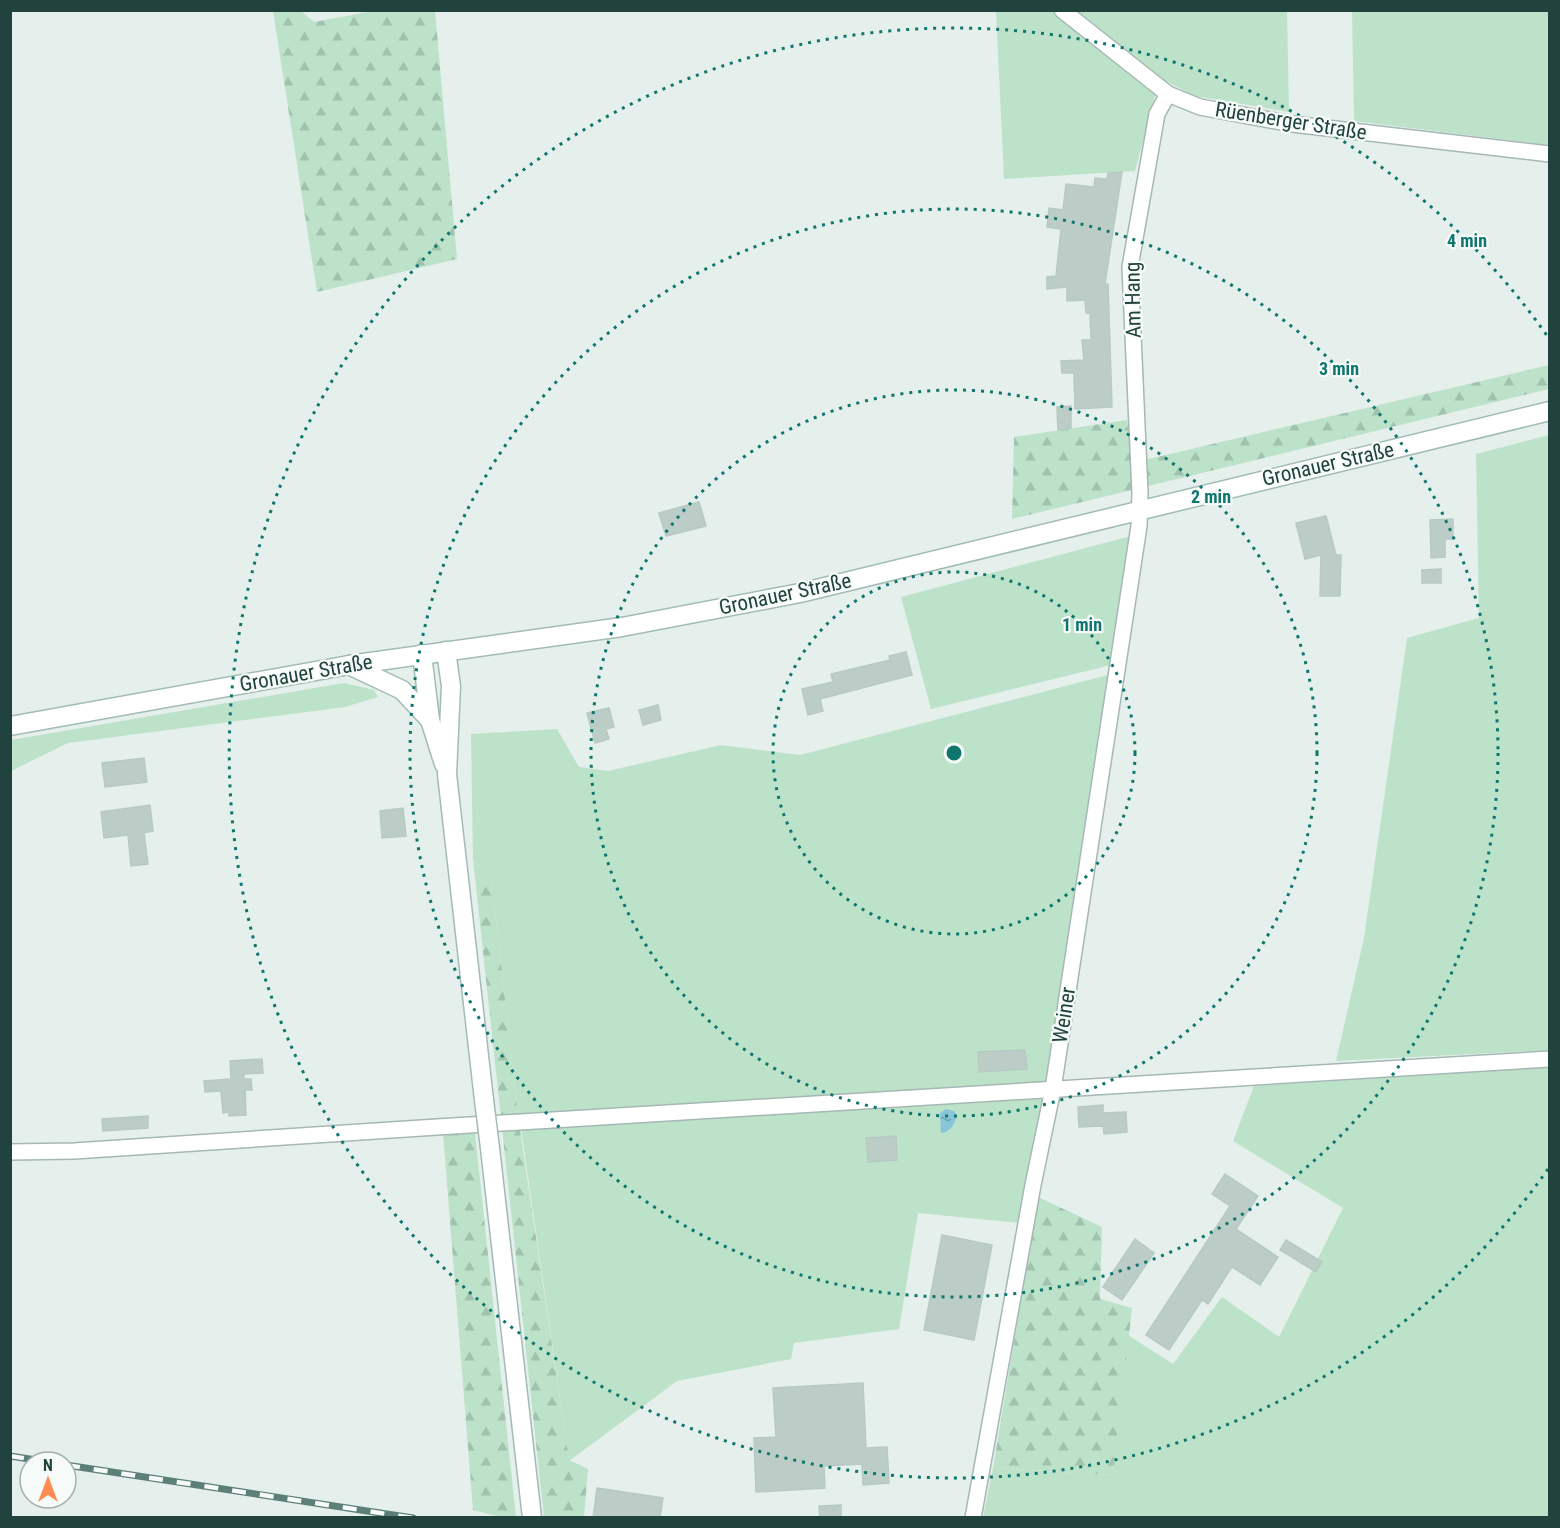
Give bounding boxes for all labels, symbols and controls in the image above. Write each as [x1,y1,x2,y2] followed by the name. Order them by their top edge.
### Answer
[1214,97,1369,145] street label: Rüenberger Straße
[1447,230,1487,251] text: 4 min
[1120,262,1146,338] street label: Am Hang
[1319,358,1359,379] text: 3 min
[1260,437,1396,491] street label: Gronauer Straße
[1191,486,1231,507] text: 2 min
[717,568,853,620] street label: Gronauer Straße
[1062,614,1102,635] text: 1 min
[238,649,374,696] street label: Gronauer Straße
[944,743,964,763] centre of rings
[1048,985,1080,1045] street label: Weiner
[18,1450,78,1510] north arrow
[43,1456,53,1475] text: N

